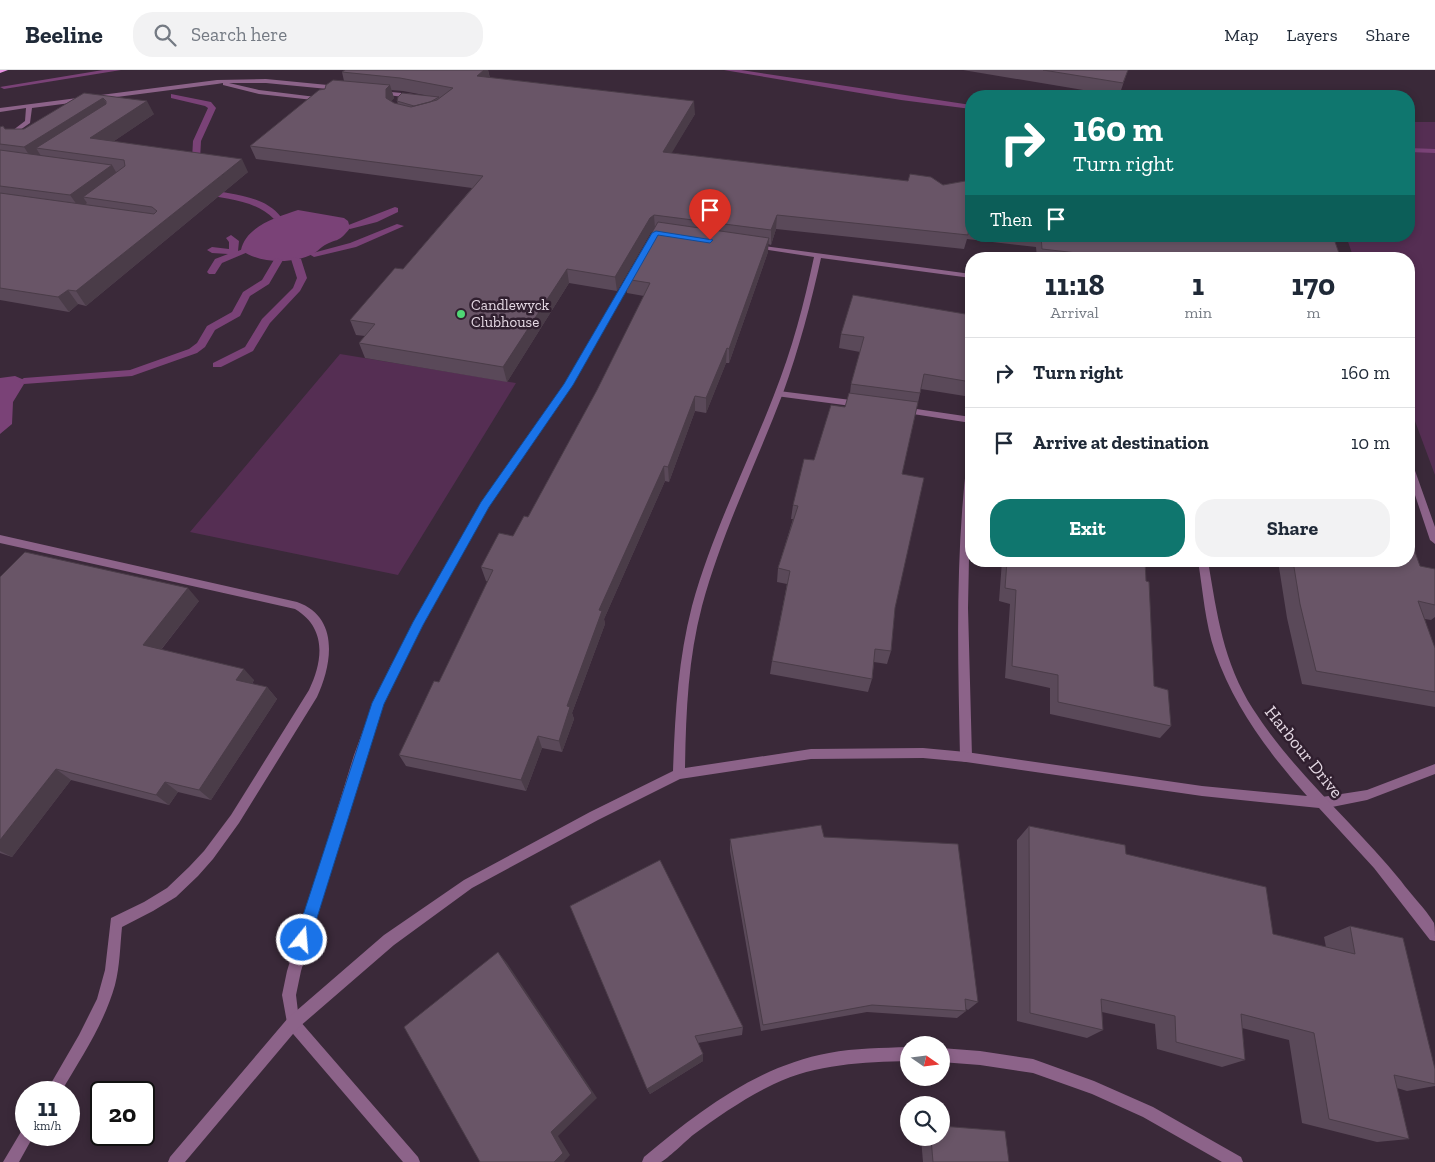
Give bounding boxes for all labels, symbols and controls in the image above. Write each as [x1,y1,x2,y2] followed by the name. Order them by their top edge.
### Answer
[133,12,483,57] search box
[25,20,103,49] text: Beeline
[151,21,179,49] icon: search
[191,23,287,46] text: Search here
[1224,24,1259,46] text: Map
[1287,24,1338,46] text: Layers
[1366,24,1410,46] text: Share
[1073,108,1163,150] text: 160 m
[990,110,1055,175] icon: right
[1073,150,1174,177] text: Turn right
[689,189,731,240] pin
[696,196,724,224] icon: arrive
[1042,205,1070,233] icon: arrive
[990,208,1032,231] text: Then
[1045,267,1105,303] text: 11:18
[1192,267,1204,303] text: 1
[1292,267,1335,303] text: 170
[471,296,550,331] place label: Candlewyck Clubhouse
[1051,303,1099,322] text: Arrival
[1184,303,1212,322] text: min
[1307,303,1320,322] text: m
[455,308,467,320] marker: Candlewyck Clubhouse
[990,359,1018,387] icon: right
[1033,361,1123,384] text: Turn right
[1341,361,1390,384] text: 160 m
[990,429,1018,457] icon: arrive
[1033,431,1209,454] text: Arrive at destination
[1351,431,1390,454] text: 10 m
[990,499,1185,557] button: Exit
[1195,499,1390,557] button: Share
[1260,701,1348,803] street label: Harbour Drive
[275,913,327,965] position arrow
[900,1036,950,1086] north arrow
[900,1036,950,1146] map controls
[90,1081,155,1146] speed limit sign: 20
[37,1092,58,1122] text: 11
[900,1096,950,1146] button: search
[34,1119,61,1133] text: km/h

